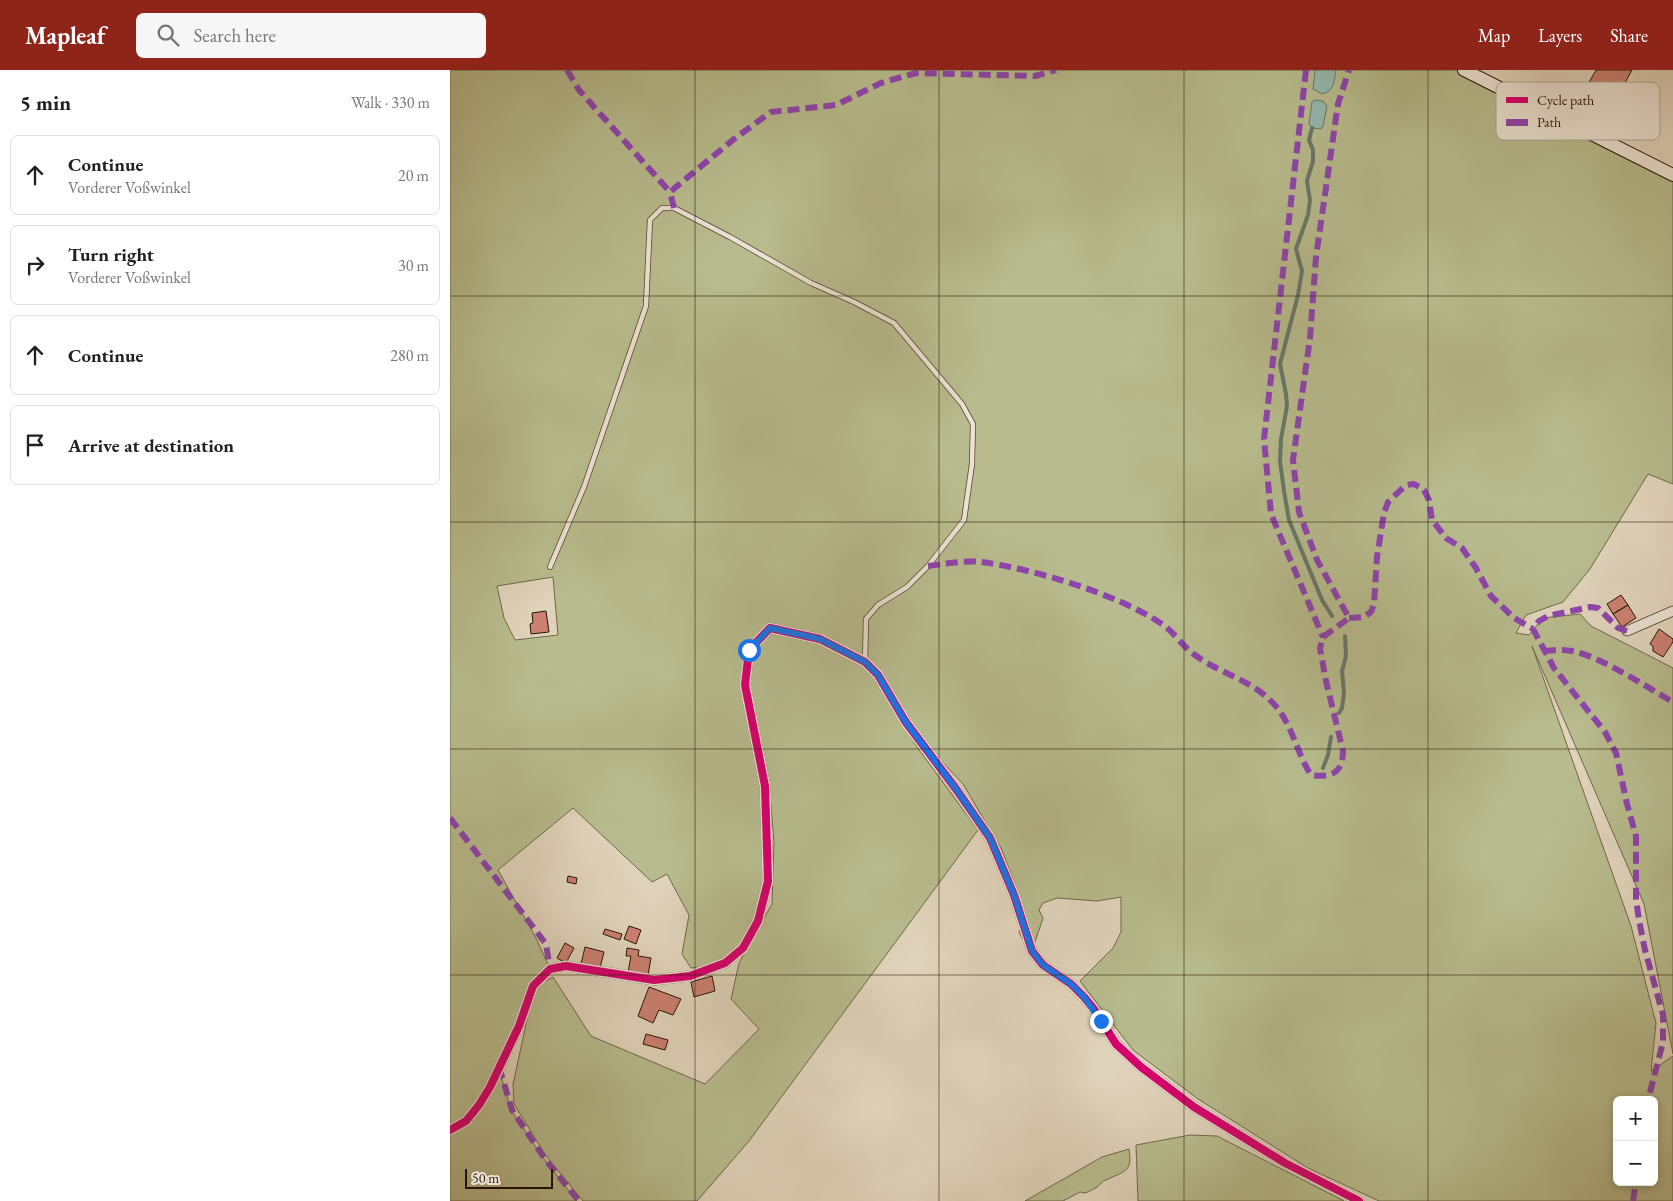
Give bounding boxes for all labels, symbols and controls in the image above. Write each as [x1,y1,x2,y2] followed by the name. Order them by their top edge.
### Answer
[136,13,486,58] search box
[25,20,106,51] text: Mapleaf
[154,21,182,49] icon: search
[194,23,276,48] text: Search here
[1478,24,1510,47] text: Map
[1538,24,1582,47] text: Layers
[1610,24,1648,47] text: Share
[1496,82,1660,140] legend
[20,89,71,116] text: 5 min
[1537,91,1594,109] text: Cycle path
[351,92,430,113] text: Walk · 330 m
[1537,113,1561,131] text: Path
[68,152,143,177] text: Continue
[21,161,49,189] icon: ahead
[398,165,429,186] text: 20 m
[68,177,191,198] text: Vorderer Voßwinkel
[68,242,154,267] text: Turn right
[21,251,49,279] icon: right
[398,255,429,276] text: 30 m
[68,267,191,288] text: Vorderer Voßwinkel
[21,341,49,369] icon: ahead
[68,343,143,368] text: Continue
[390,345,429,366] text: 280 m
[21,431,49,459] icon: arrive
[68,433,234,458] text: Arrive at destination
[738,639,761,662] route start
[1090,1010,1113,1033] route end
[1613,1096,1658,1186] map controls
[1613,1096,1658,1141] button: +
[1613,1141,1658,1186] button: −
[465,1166,552,1189] scale bar
[472,1169,499,1187] text: 50 m

